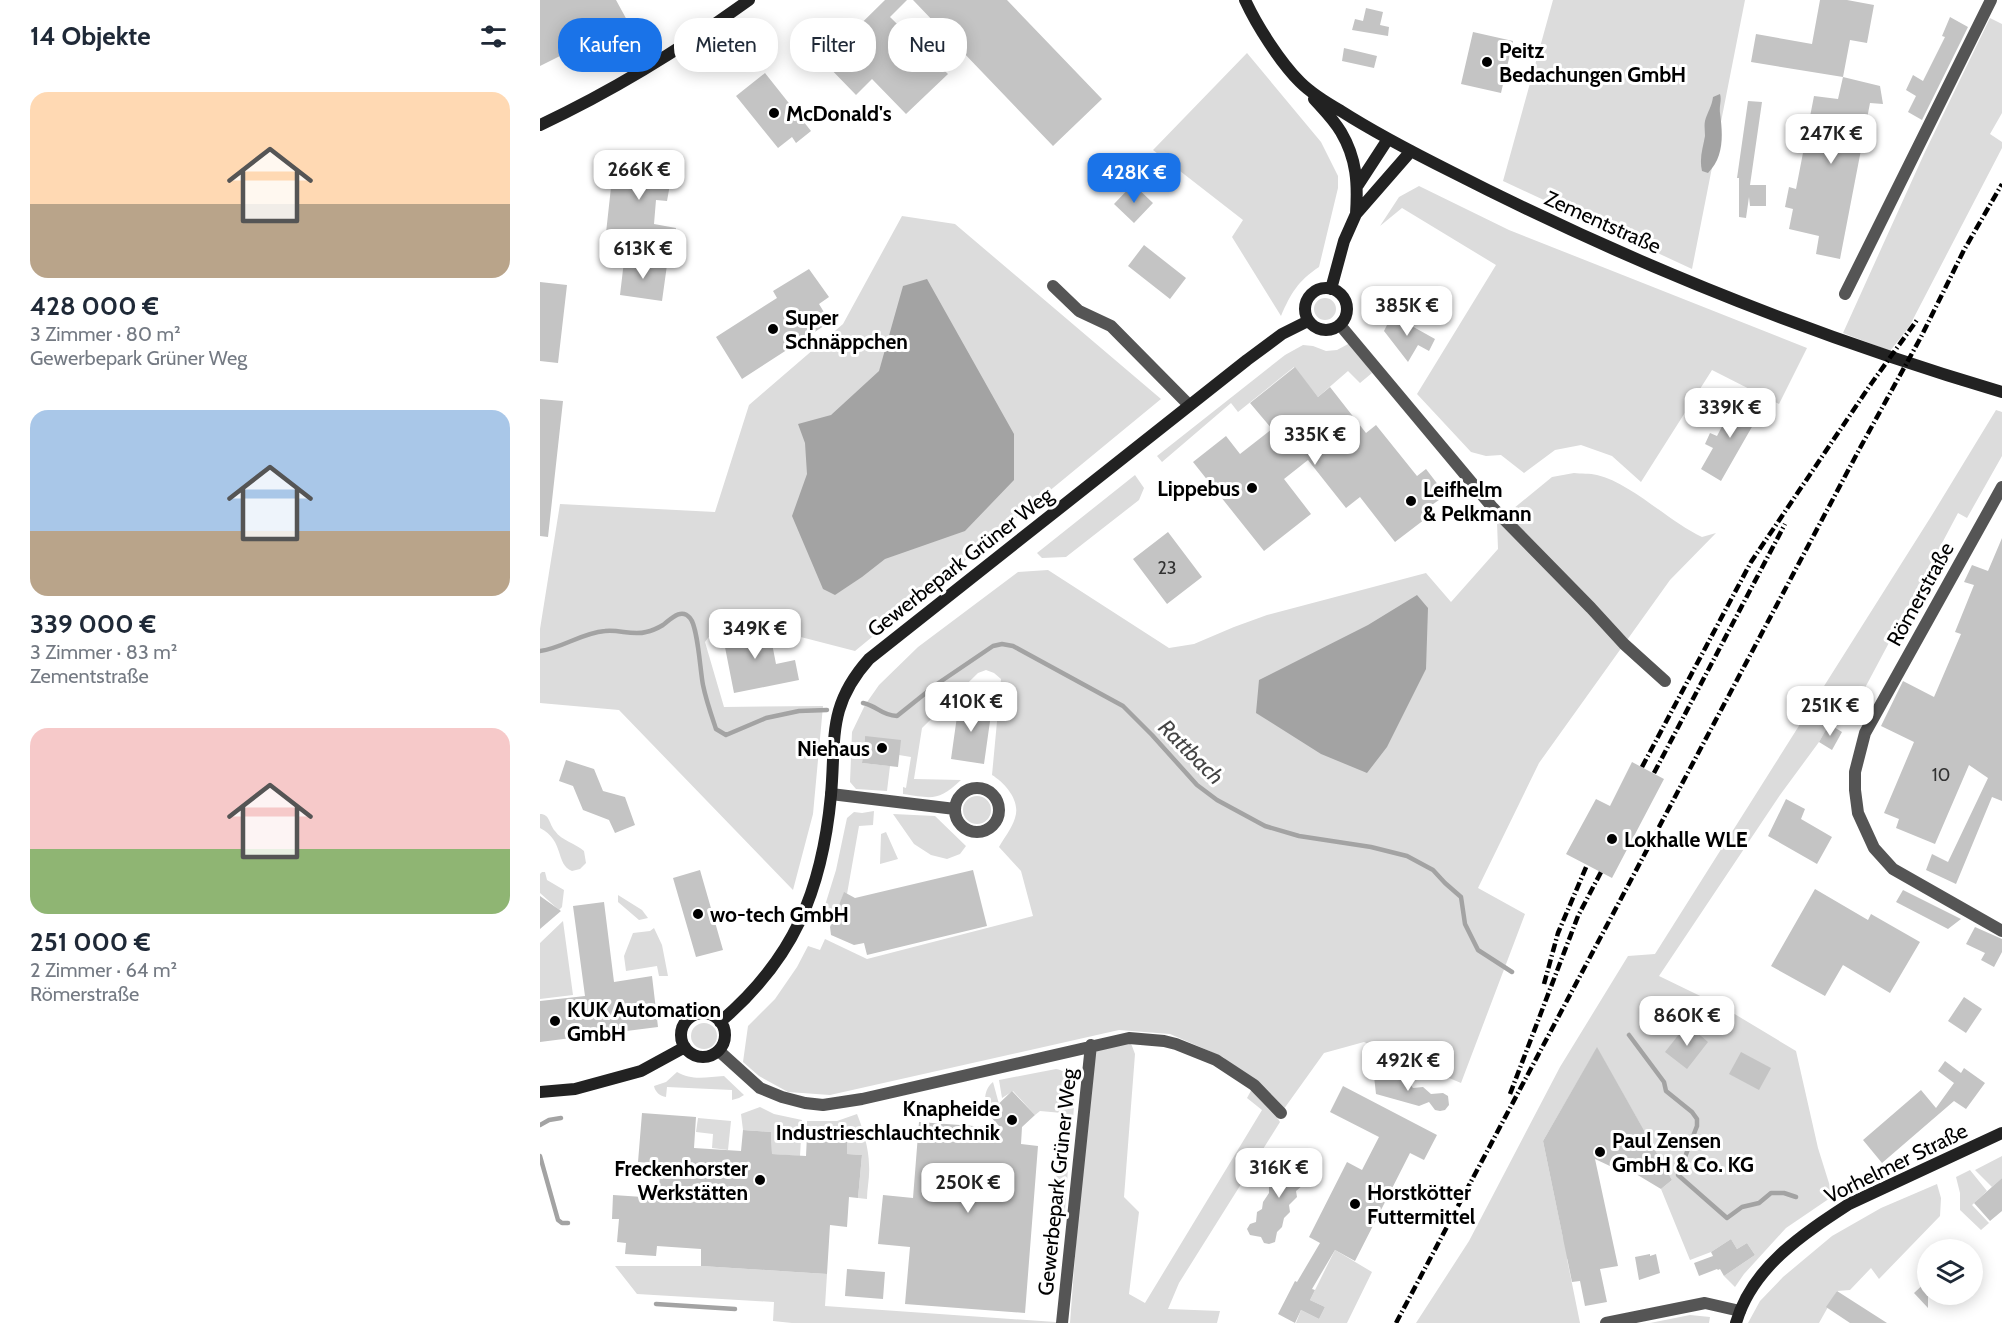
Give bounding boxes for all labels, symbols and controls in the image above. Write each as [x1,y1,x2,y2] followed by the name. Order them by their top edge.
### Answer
[558,18,662,72] chip: Kaufen
[674,18,778,72] chip: Mieten
[790,18,876,72] chip: Filter
[888,18,967,72] chip: Neu
[30,20,151,52] text: 14 Objekte
[477,20,510,53] icon: filters
[1499,38,1686,87] place label: Peitz Bedachungen GmbH
[1480,55,1494,69] marker: Peitz Bedachungen GmbH
[786,101,892,126] place label: McDonald's
[767,106,781,120] marker: McDonald's
[1782,114,1880,165] pin: 247K €
[1799,121,1863,145] text: 247K €
[216,131,324,239] icon: home
[590,150,688,201] pin: 266K €
[1085,153,1183,204] pin: 428K €
[608,157,670,181] text: 266K €
[1102,160,1166,184] text: 428K €
[1541,185,1665,259] street label: Zementstraße
[594,229,692,280] pin: 613K €
[613,236,673,260] text: 613K €
[1358,286,1456,337] pin: 385K €
[30,290,159,322] text: 428 000 €
[1375,293,1439,317] text: 385K €
[785,305,908,354] place label: Super Schnäppchen
[30,322,181,346] text: 3 Zimmer · 80 m²
[766,322,780,336] marker: Super Schnäppchen
[30,346,247,370] text: Gewerbepark Grüner Weg
[1681,388,1779,439] pin: 339K €
[1699,395,1761,419] text: 339K €
[1266,415,1364,466] pin: 335K €
[1284,422,1346,446] text: 335K €
[216,449,324,557] icon: home
[1157,476,1240,501] place label: Lippebus
[1423,477,1532,526] place label: Leifhelm & Pelkmann
[1245,481,1259,495] marker: Lippebus
[862,482,1058,642] street label: Gewerbepark Grüner Weg
[1404,494,1418,508] marker: Leifhelm & Pelkmann
[1881,538,1959,650] street label: Römerstraße
[1157,557,1177,579] house number: 23
[30,608,156,640] text: 339 000 €
[706,609,804,660] pin: 349K €
[723,616,787,640] text: 349K €
[30,640,177,664] text: 3 Zimmer · 83 m²
[30,664,149,688] text: Zementstraße
[922,682,1020,733] pin: 410K €
[1781,686,1879,737] pin: 251K €
[939,689,1003,713] text: 410K €
[1801,693,1859,717] text: 251K €
[1153,714,1229,790] water label: Rattbach
[797,736,870,761] place label: Niehaus
[875,741,889,755] marker: Niehaus
[1932,764,1950,786] house number: 10
[216,767,324,875] icon: home
[1624,827,1748,852] place label: Lokhalle WLE
[1605,832,1619,846] marker: Lokhalle WLE
[710,902,849,927] place label: wo-tech GmbH
[691,907,705,921] marker: wo-tech GmbH
[30,926,151,958] text: 251 000 €
[30,958,177,982] text: 2 Zimmer · 64 m²
[30,982,139,1006] text: Römerstraße
[1638,996,1736,1047] pin: 860K €
[567,997,721,1046] place label: KUK Automation GmbH
[1653,1003,1721,1027] text: 860K €
[548,1014,562,1028] marker: KUK Automation GmbH
[1359,1041,1457,1092] pin: 492K €
[1376,1048,1440,1072] text: 492K €
[1033,1067,1081,1297] street label: Gewerbepark Grüner Weg
[776,1096,1001,1145] place label: Knapheide Industrieschlauchtechnik
[1005,1113,1019,1127] marker: Knapheide Industrieschlauchtechnik
[1821,1118,1972,1208] street label: Vorhelmer Straße
[1612,1128,1754,1177] place label: Paul Zensen GmbH & Co. KG
[1593,1145,1607,1159] marker: Paul Zensen GmbH & Co. KG
[1230,1148,1328,1199] pin: 316K €
[1249,1155,1309,1179] text: 316K €
[614,1156,748,1205] place label: Freckenhorster Werkstätten
[919,1163,1017,1214] pin: 250K €
[935,1170,1001,1194] text: 250K €
[753,1173,767,1187] marker: Freckenhorster Werkstätten
[1367,1180,1476,1229] place label: Horstkötter Futtermittel
[1348,1197,1362,1211] marker: Horstkötter Futtermittel
[1917,1239,1983,1305] map controls
[1917,1239,1983,1305] button: layers

